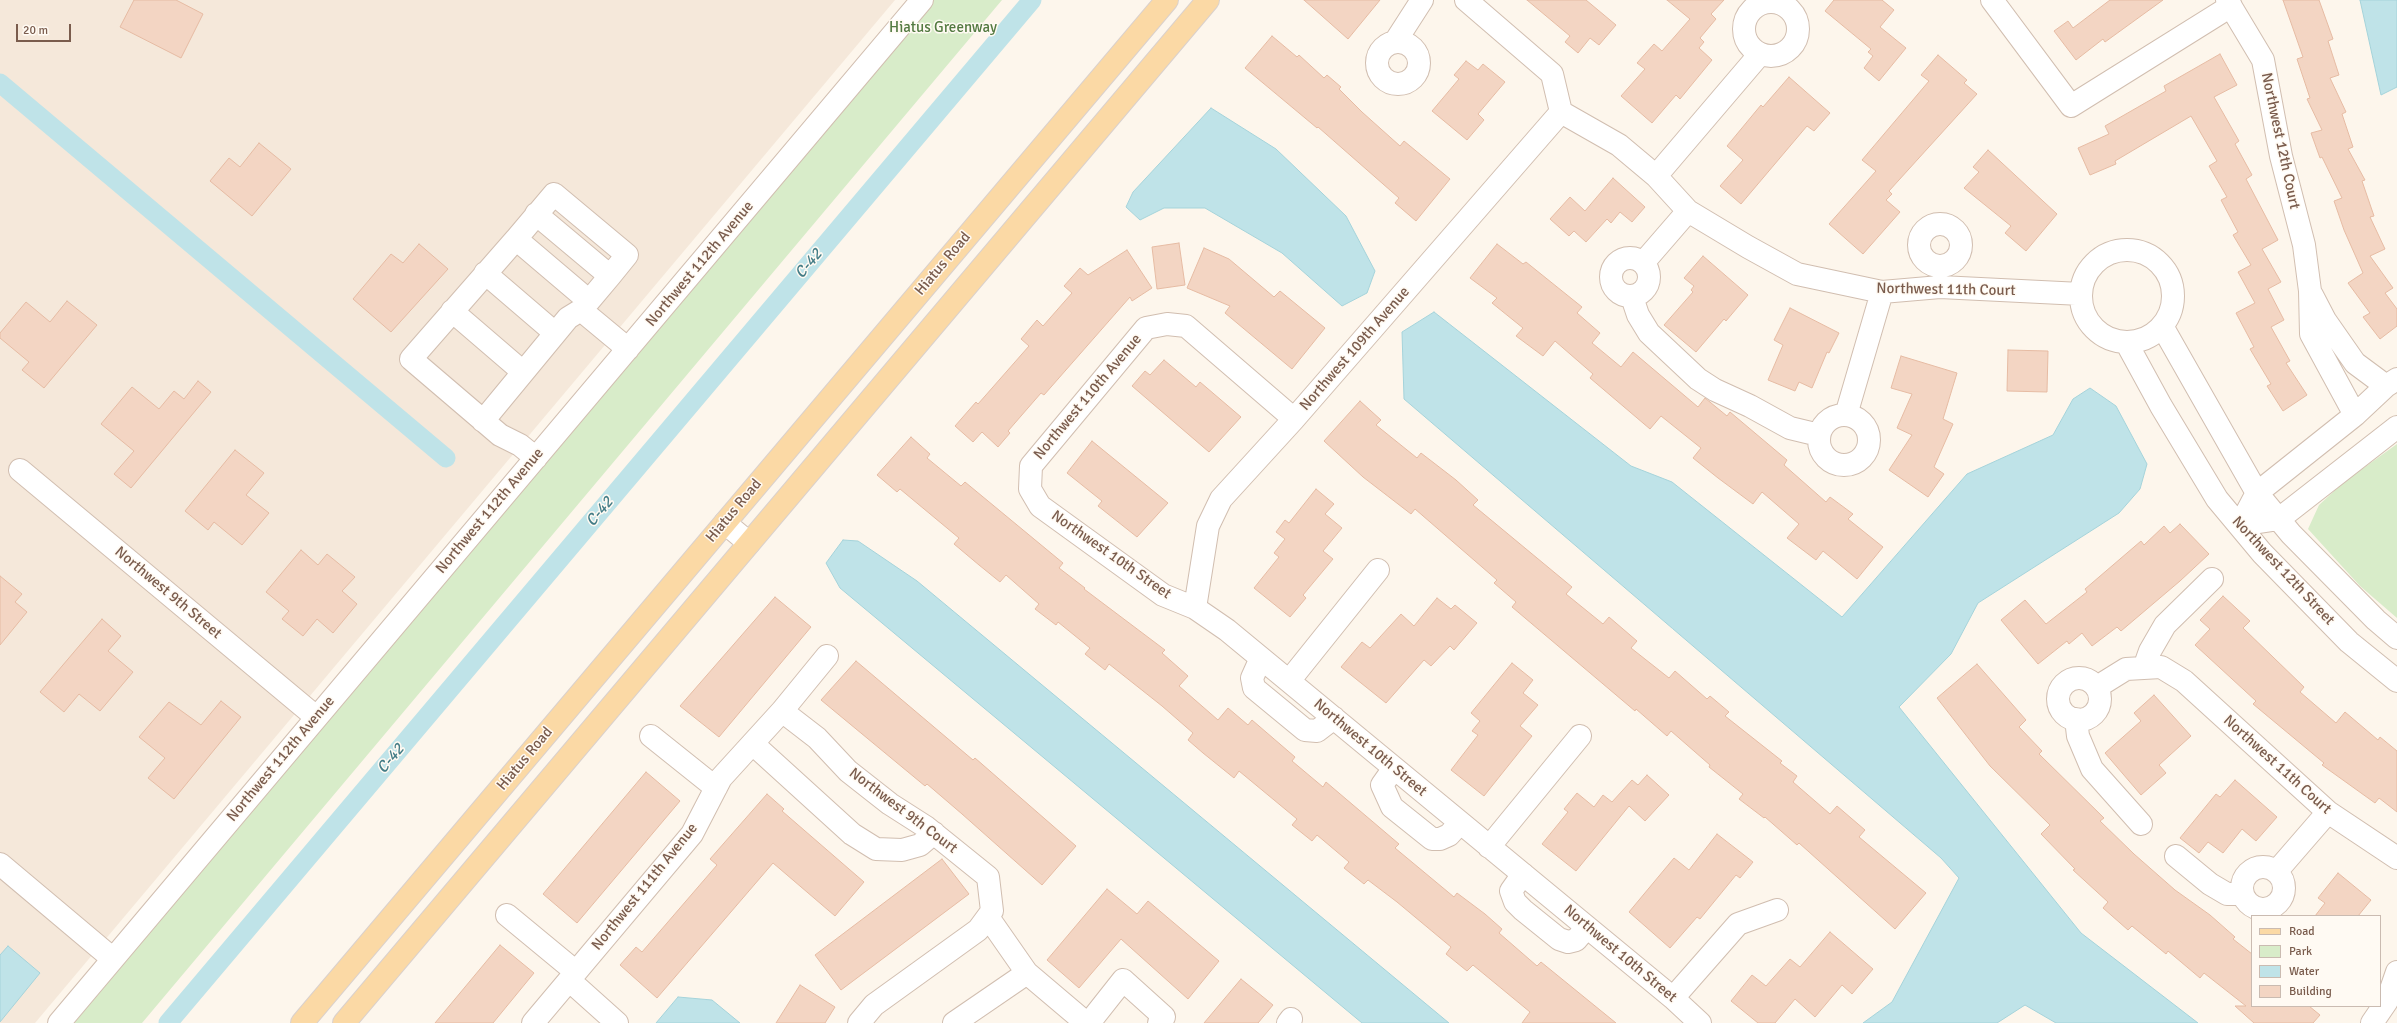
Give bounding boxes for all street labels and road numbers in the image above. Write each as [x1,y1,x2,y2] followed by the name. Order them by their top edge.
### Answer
[2257,71,2303,211] street label: Northwest 12th Court
[642,198,758,330] street label: Northwest 112th Avenue
[911,229,975,299] street label: Hiatus Road
[1876,280,2016,300] street label: Northwest 11th Court
[1296,283,1414,415] street label: Northwest 109th Avenue
[1030,331,1146,463] street label: Northwest 110th Avenue
[432,445,548,577] street label: Northwest 112th Avenue
[702,476,766,546] street label: Hiatus Road
[1048,507,1174,603] street label: Northwest 10th Street
[2228,513,2338,629] street label: Northwest 12th Street
[111,543,225,643] street label: Northwest 9th Street
[223,693,339,825] street label: Northwest 112th Avenue
[1310,695,1430,801] street label: Northwest 10th Street
[2219,712,2335,818] street label: Northwest 11th Court
[493,724,557,794] street label: Hiatus Road
[845,764,961,858] street label: Northwest 9th Court
[588,820,702,954] street label: Northwest 111th Avenue
[1560,901,1680,1007] street label: Northwest 10th Street

